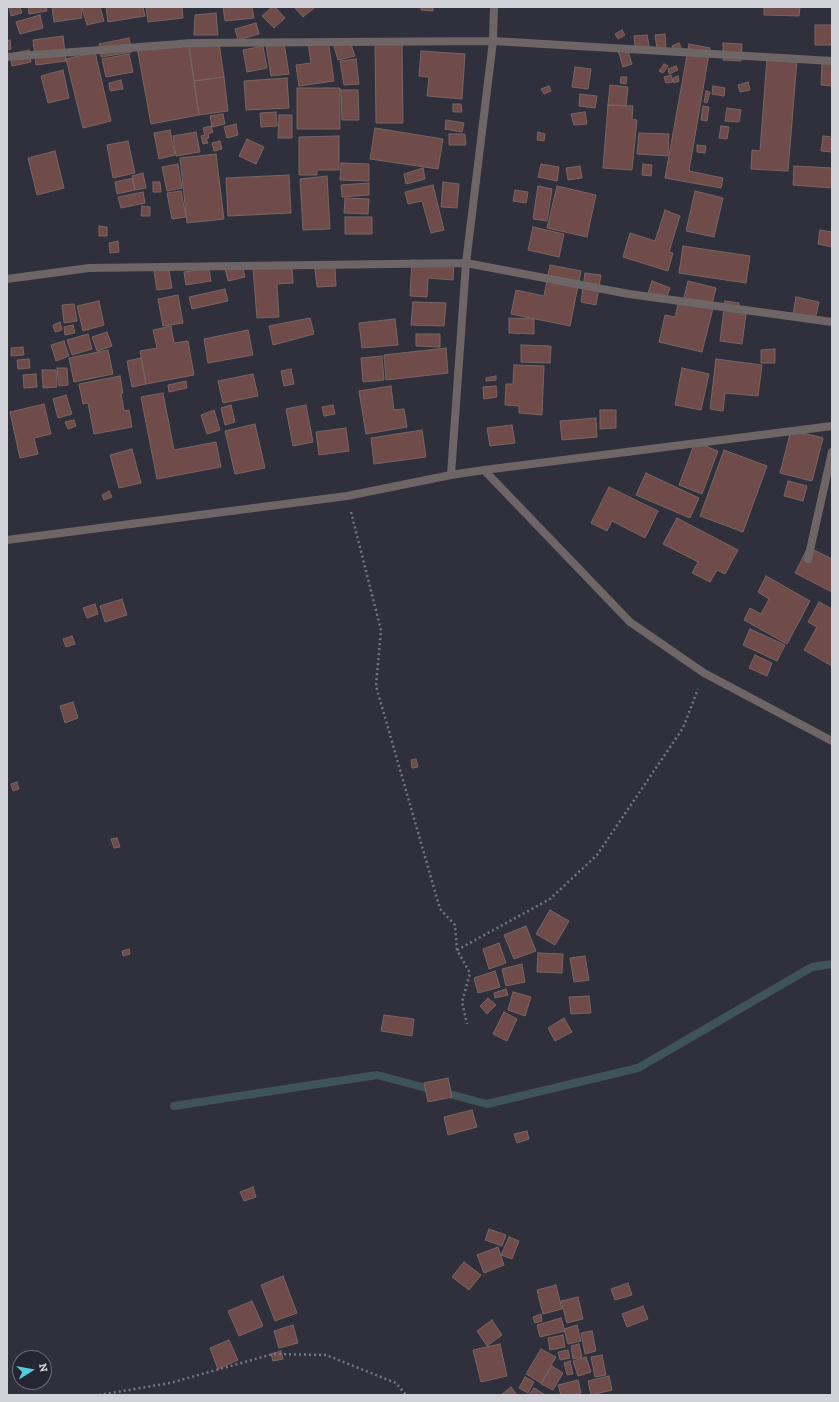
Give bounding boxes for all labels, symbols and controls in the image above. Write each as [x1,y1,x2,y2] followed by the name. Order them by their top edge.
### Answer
[12,1350,52,1390] north arrow
[36,1362,50,1373] text: N

